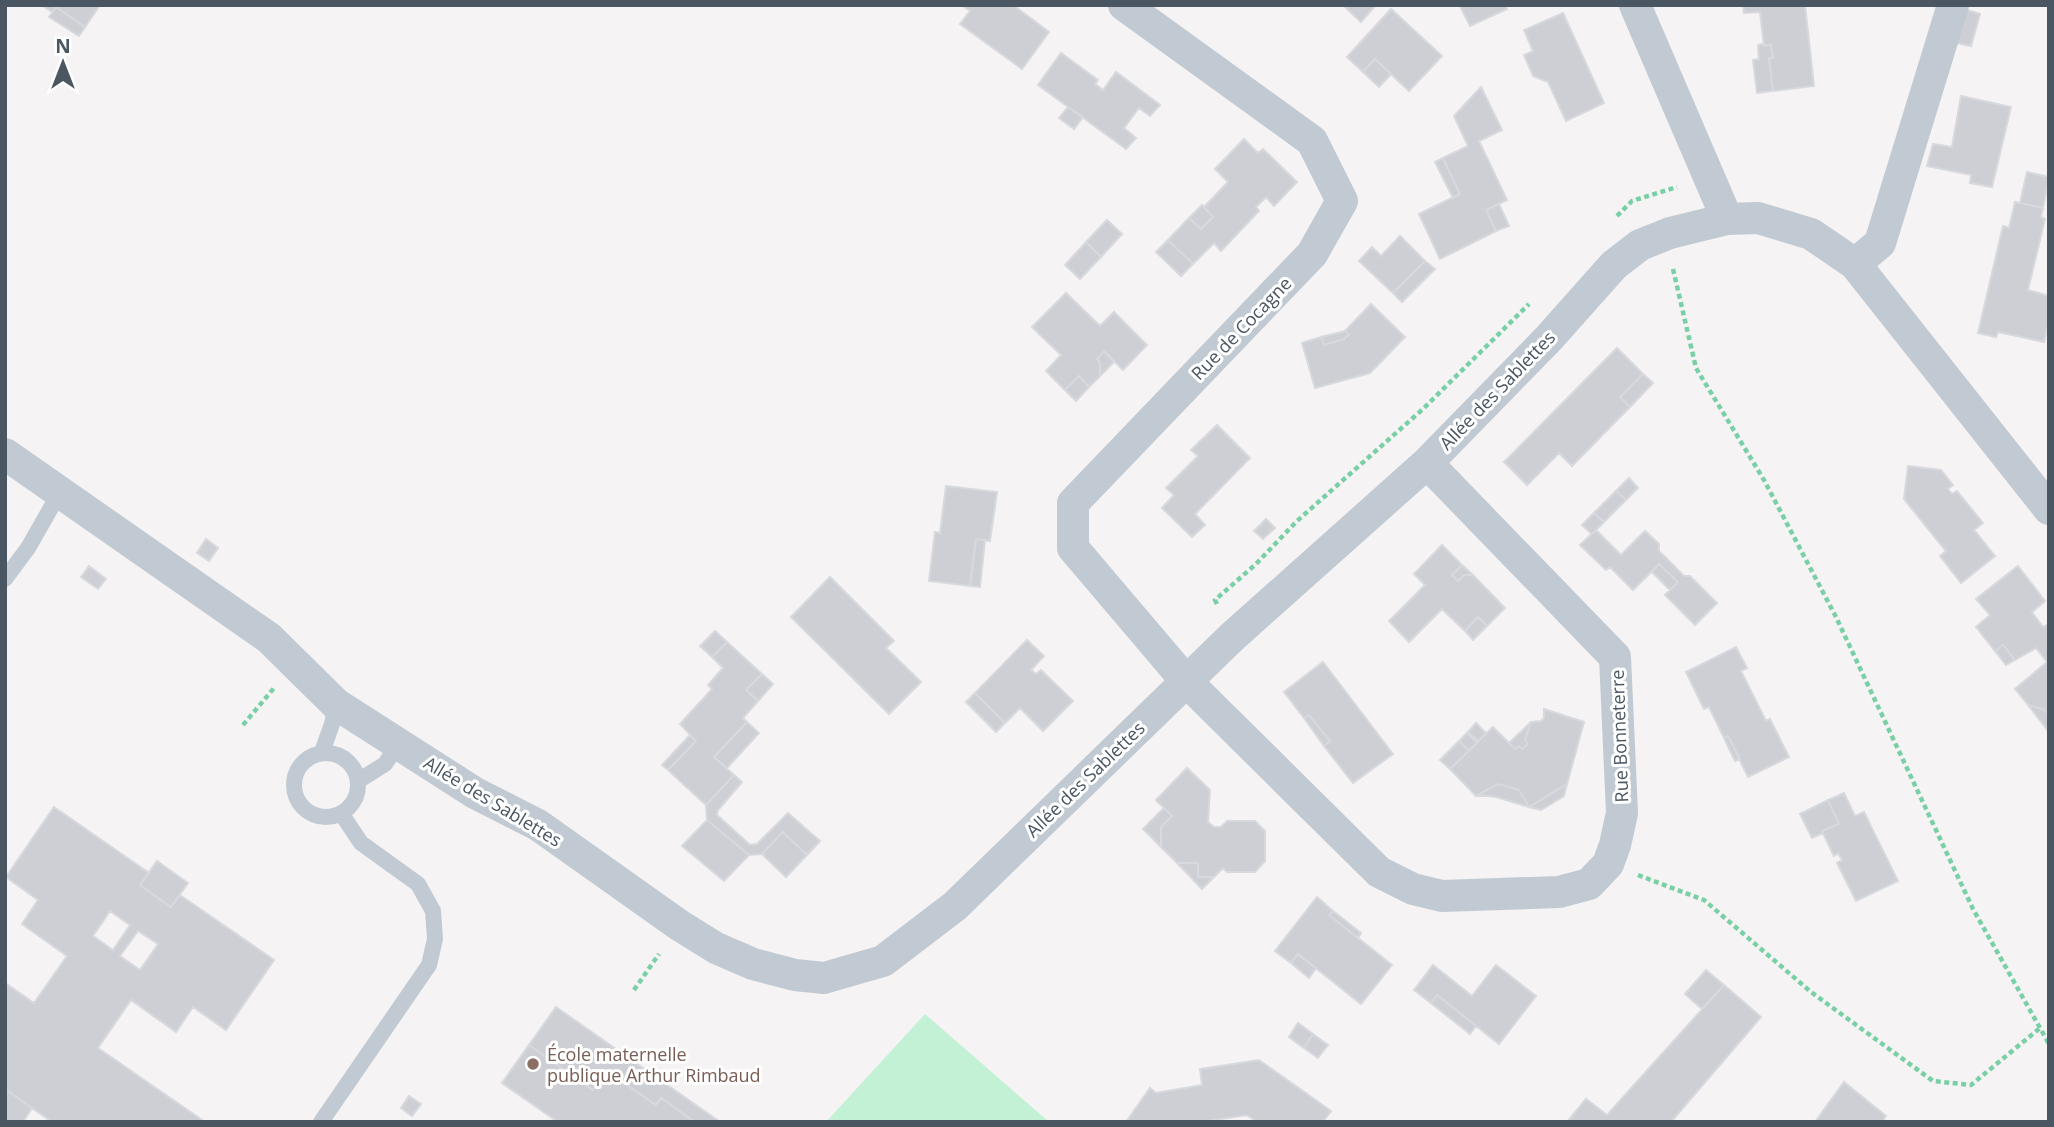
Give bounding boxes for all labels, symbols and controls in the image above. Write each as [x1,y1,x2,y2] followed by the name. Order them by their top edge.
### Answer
[28,28,98,98] north arrow
[55,33,71,59] text: N
[1186,271,1296,385] street label: Rue de Cocagne
[1434,325,1560,455] street label: Allée des Sablettes
[1605,669,1633,803] street label: Rue Bonneterre
[1020,716,1150,842] street label: Allée des Sablettes
[420,750,566,852] street label: Allée des Sablettes
[547,1042,761,1087] place label: École maternelle publique Arthur Rimbaud
[525,1056,541,1072] marker: École maternelle publique Arthur Rimbaud

